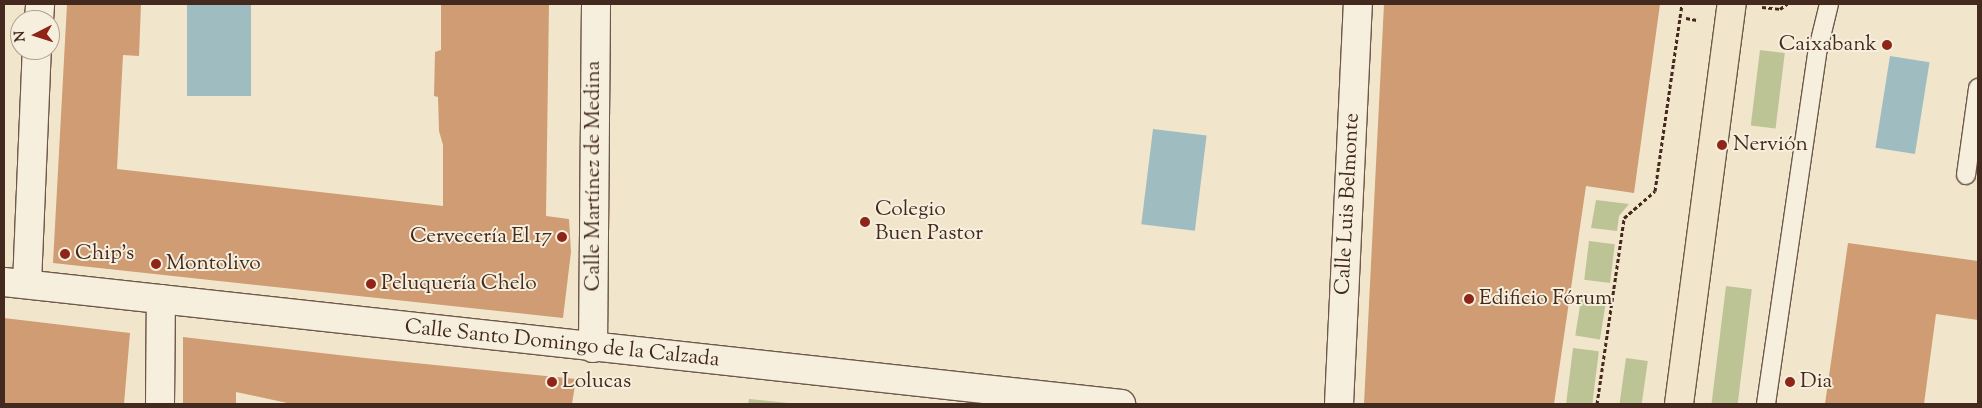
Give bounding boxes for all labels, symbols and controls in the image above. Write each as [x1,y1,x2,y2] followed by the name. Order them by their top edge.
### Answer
[10,10,60,60] north arrow
[11,30,32,43] text: N
[1779,32,1877,58] place label: Caixabank
[1881,39,1893,51] marker: Caixabank
[581,61,607,291] street label: Calle Martínez de Medina
[1331,112,1365,296] street label: Calle Luis Belmonte
[1733,132,1808,158] place label: Nervión
[1715,138,1729,152] marker: Nervión
[875,197,983,247] place label: Colegio Buen Pastor
[859,216,871,228] marker: Colegio Buen Pastor
[410,224,552,250] place label: Cervecería El 17
[556,231,568,243] marker: Cervecería El 17
[75,241,134,267] place label: Chip's
[59,248,71,260] marker: Chip's
[166,251,261,277] place label: Montolivo
[150,258,162,270] marker: Montolivo
[381,271,537,297] place label: Peluquería Chelo
[365,278,377,290] marker: Peluquería Chelo
[1479,286,1612,312] place label: Edificio Fórum
[1463,293,1475,305] marker: Edificio Fórum
[403,315,721,373] street label: Calle Santo Domingo de la Calzada
[562,369,631,395] place label: Lolucas
[1800,369,1832,395] place label: Dia
[546,376,558,388] marker: Lolucas
[1784,376,1796,388] marker: Dia

